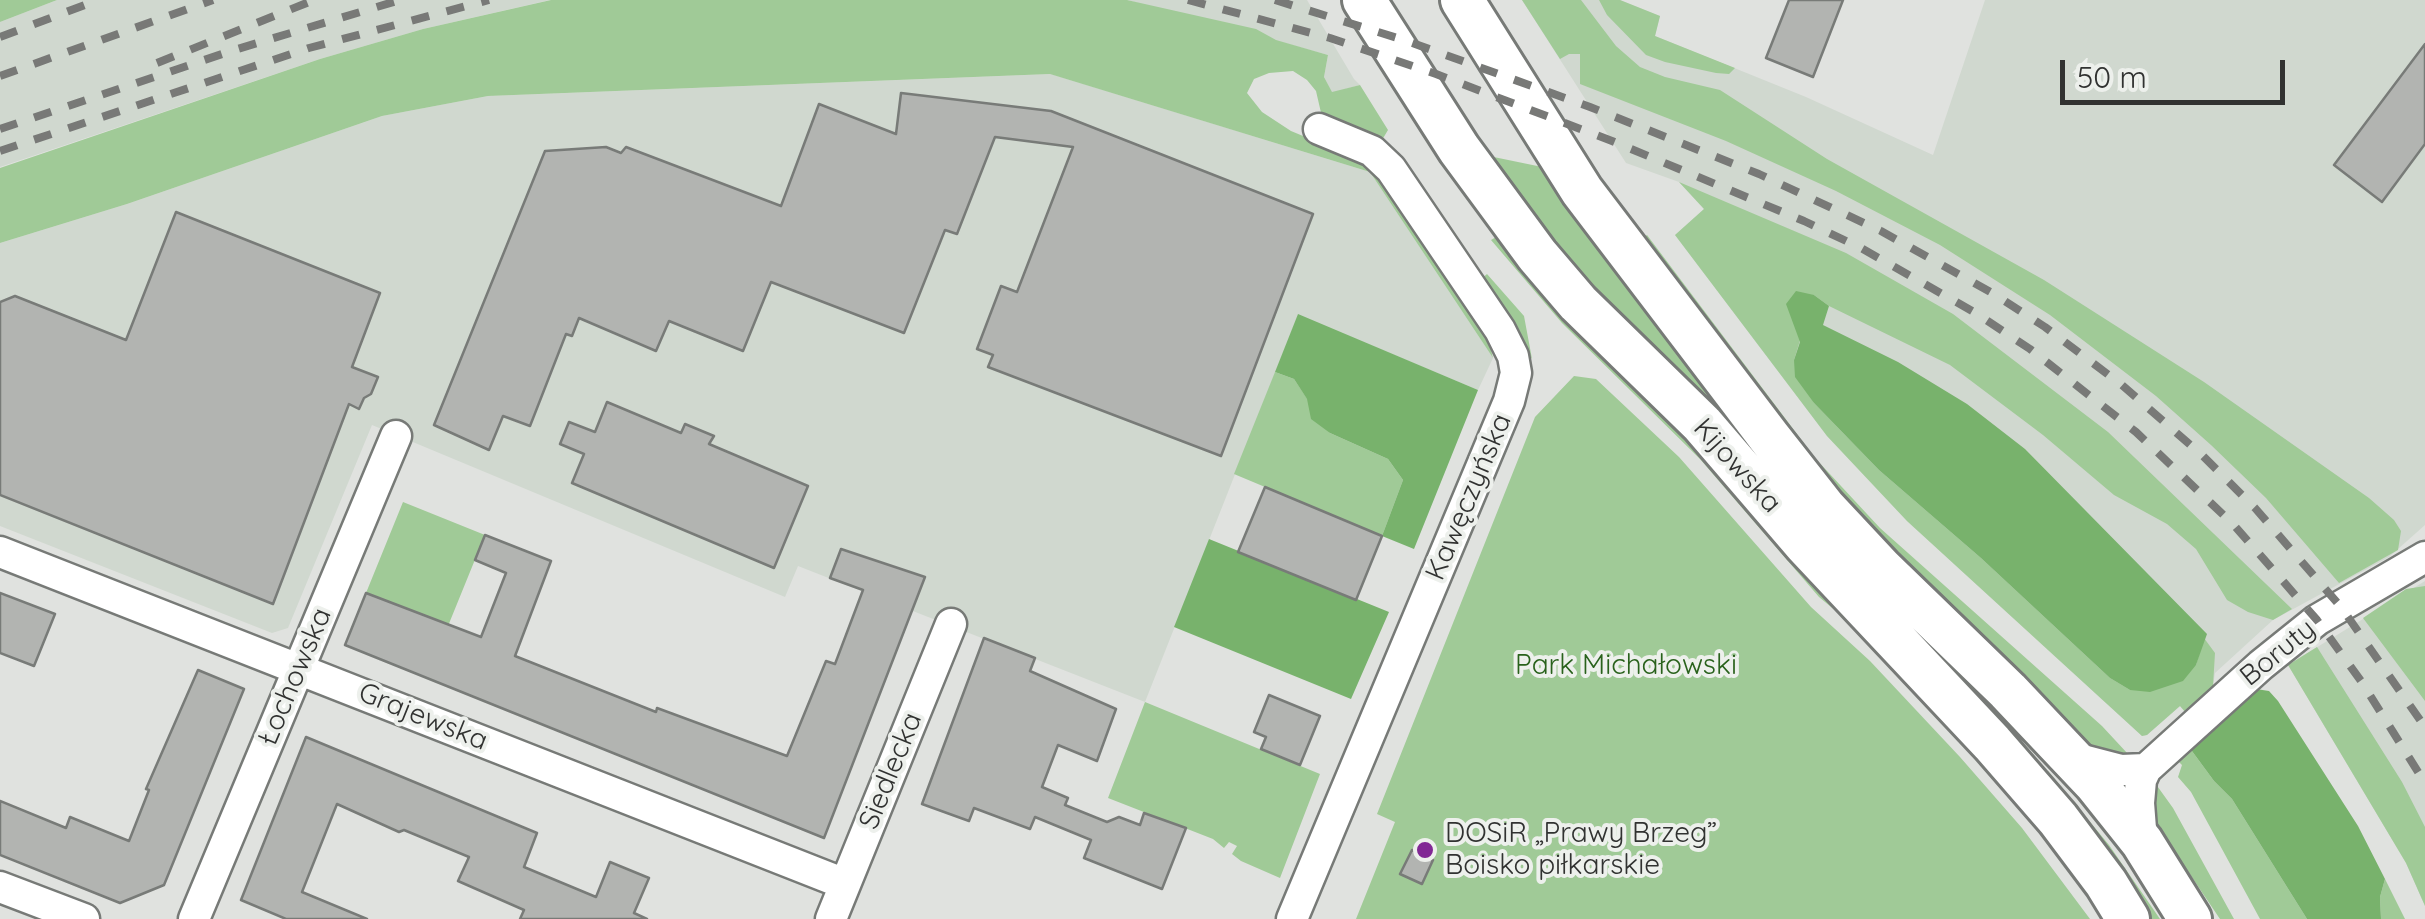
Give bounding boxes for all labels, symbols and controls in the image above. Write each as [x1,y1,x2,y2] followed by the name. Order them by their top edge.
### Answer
[2065,40,2290,102] scale bar
[2077,58,2147,96] text: 50 m
[1419,409,1519,585] street label: Kawęczyńska
[1686,412,1788,520] street label: Kijowska
[251,603,339,751] street label: Łochowska
[2234,612,2322,694] street label: Boruty
[1515,649,1737,683] park label: Park Michałowski
[354,676,492,758] street label: Grajewska
[852,708,930,834] street label: Siedlecka
[1445,817,1717,883] place label: DOSiR „Prawy Brzeg” Boisko piłkarskie
[1414,839,1436,861] marker: DOSiR „Prawy Brzeg” Boisko piłkarskie

